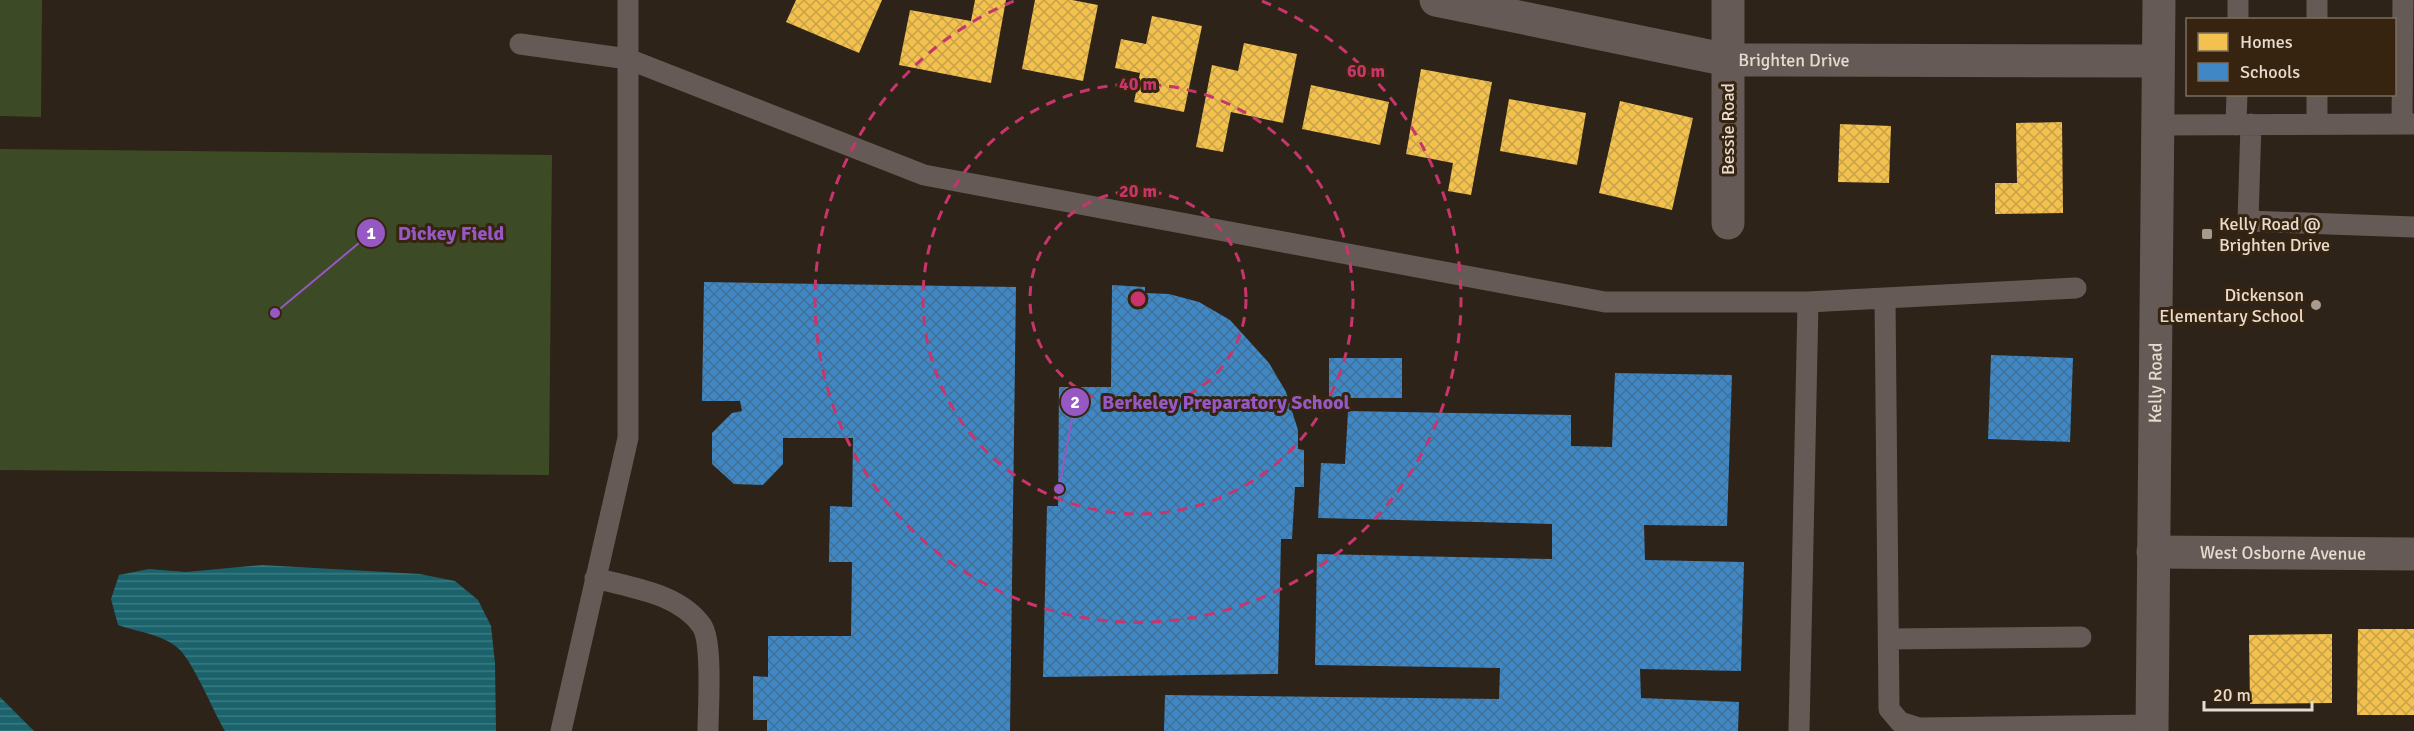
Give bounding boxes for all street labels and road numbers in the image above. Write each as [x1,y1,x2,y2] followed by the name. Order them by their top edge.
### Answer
[1738,49,1849,71] street label: Brighten Drive
[1717,83,1739,175] street label: Bessie Road
[2144,343,2167,423] street label: Kelly Road
[2200,541,2366,565] street label: West Osborne Avenue

